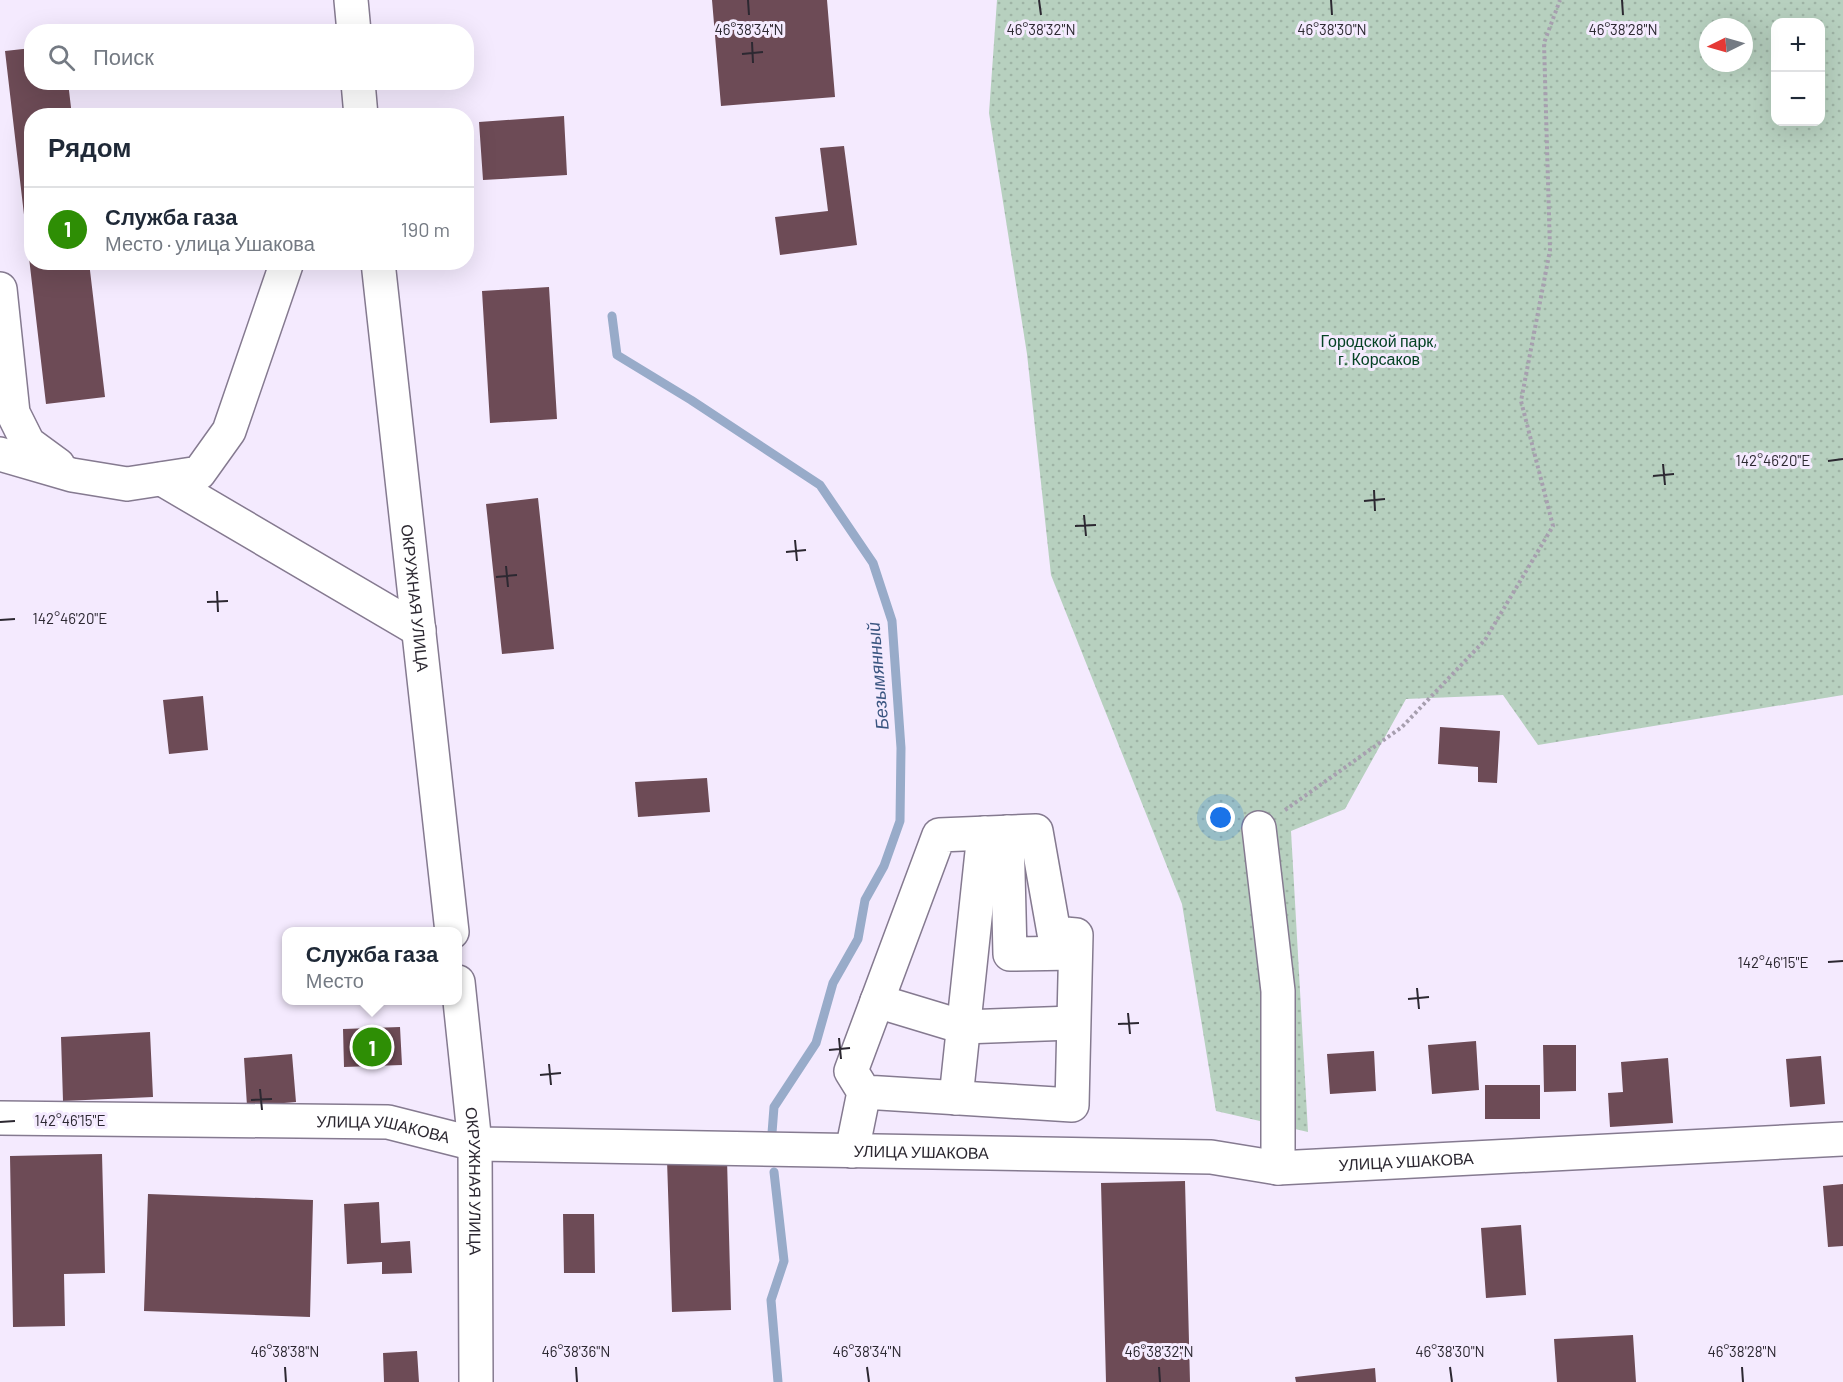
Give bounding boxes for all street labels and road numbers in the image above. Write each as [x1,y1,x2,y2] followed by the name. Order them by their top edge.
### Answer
[398,523,433,673] street label: ОКРУЖНАЯ УЛИЦА
[462,1106,485,1256] street label: ОКРУЖНАЯ УЛИЦА
[316,1111,452,1146] street label: УЛИЦА УШАКОВА
[853,1141,989,1162] street label: УЛИЦА УШАКОВА
[1338,1148,1474,1174] street label: УЛИЦА УШАКОВА

